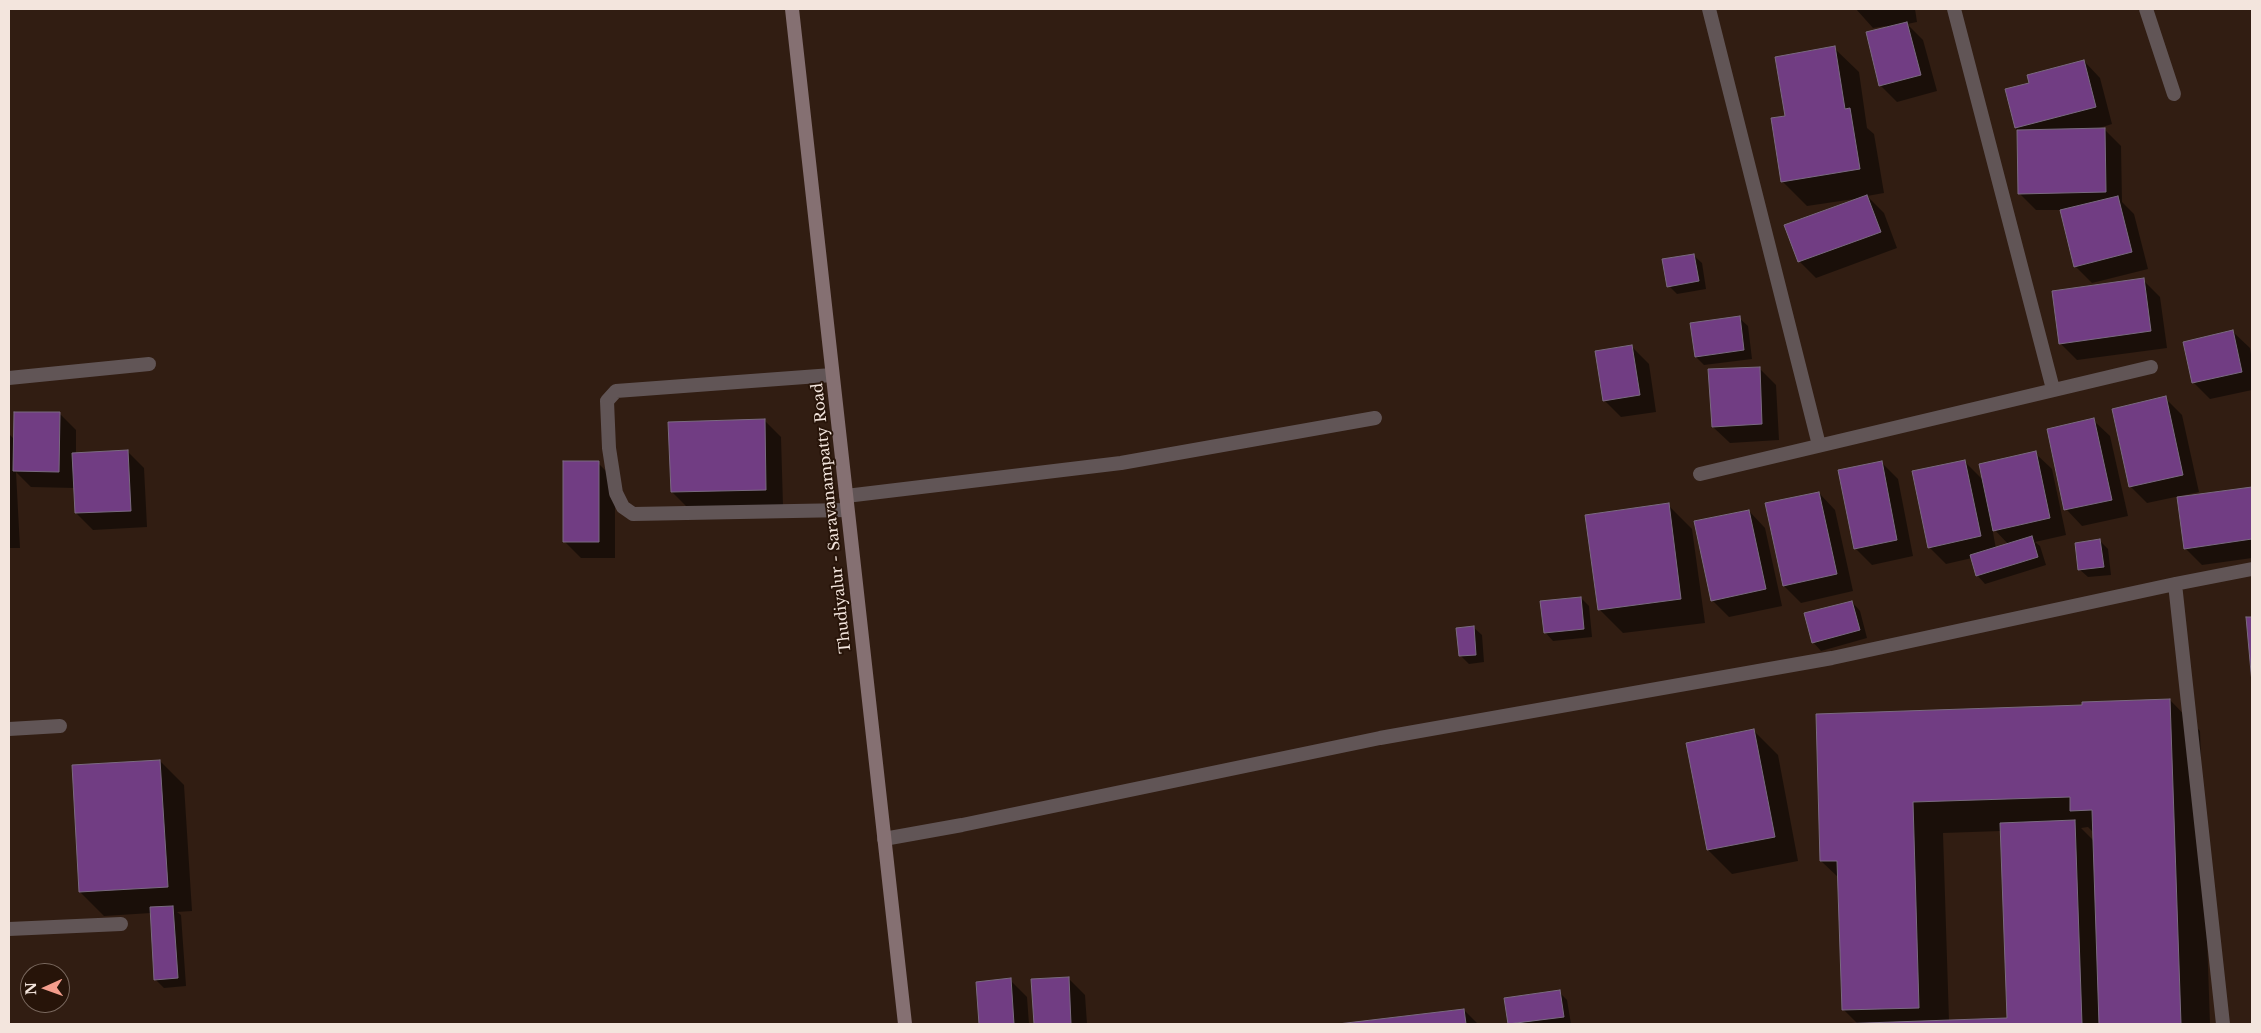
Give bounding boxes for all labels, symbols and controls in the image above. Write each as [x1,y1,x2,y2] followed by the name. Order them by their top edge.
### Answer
[809,382,855,654] street label: Thudiyalur - Saravanampatty Road
[20,963,70,1013] north arrow
[22,982,40,995] text: N

